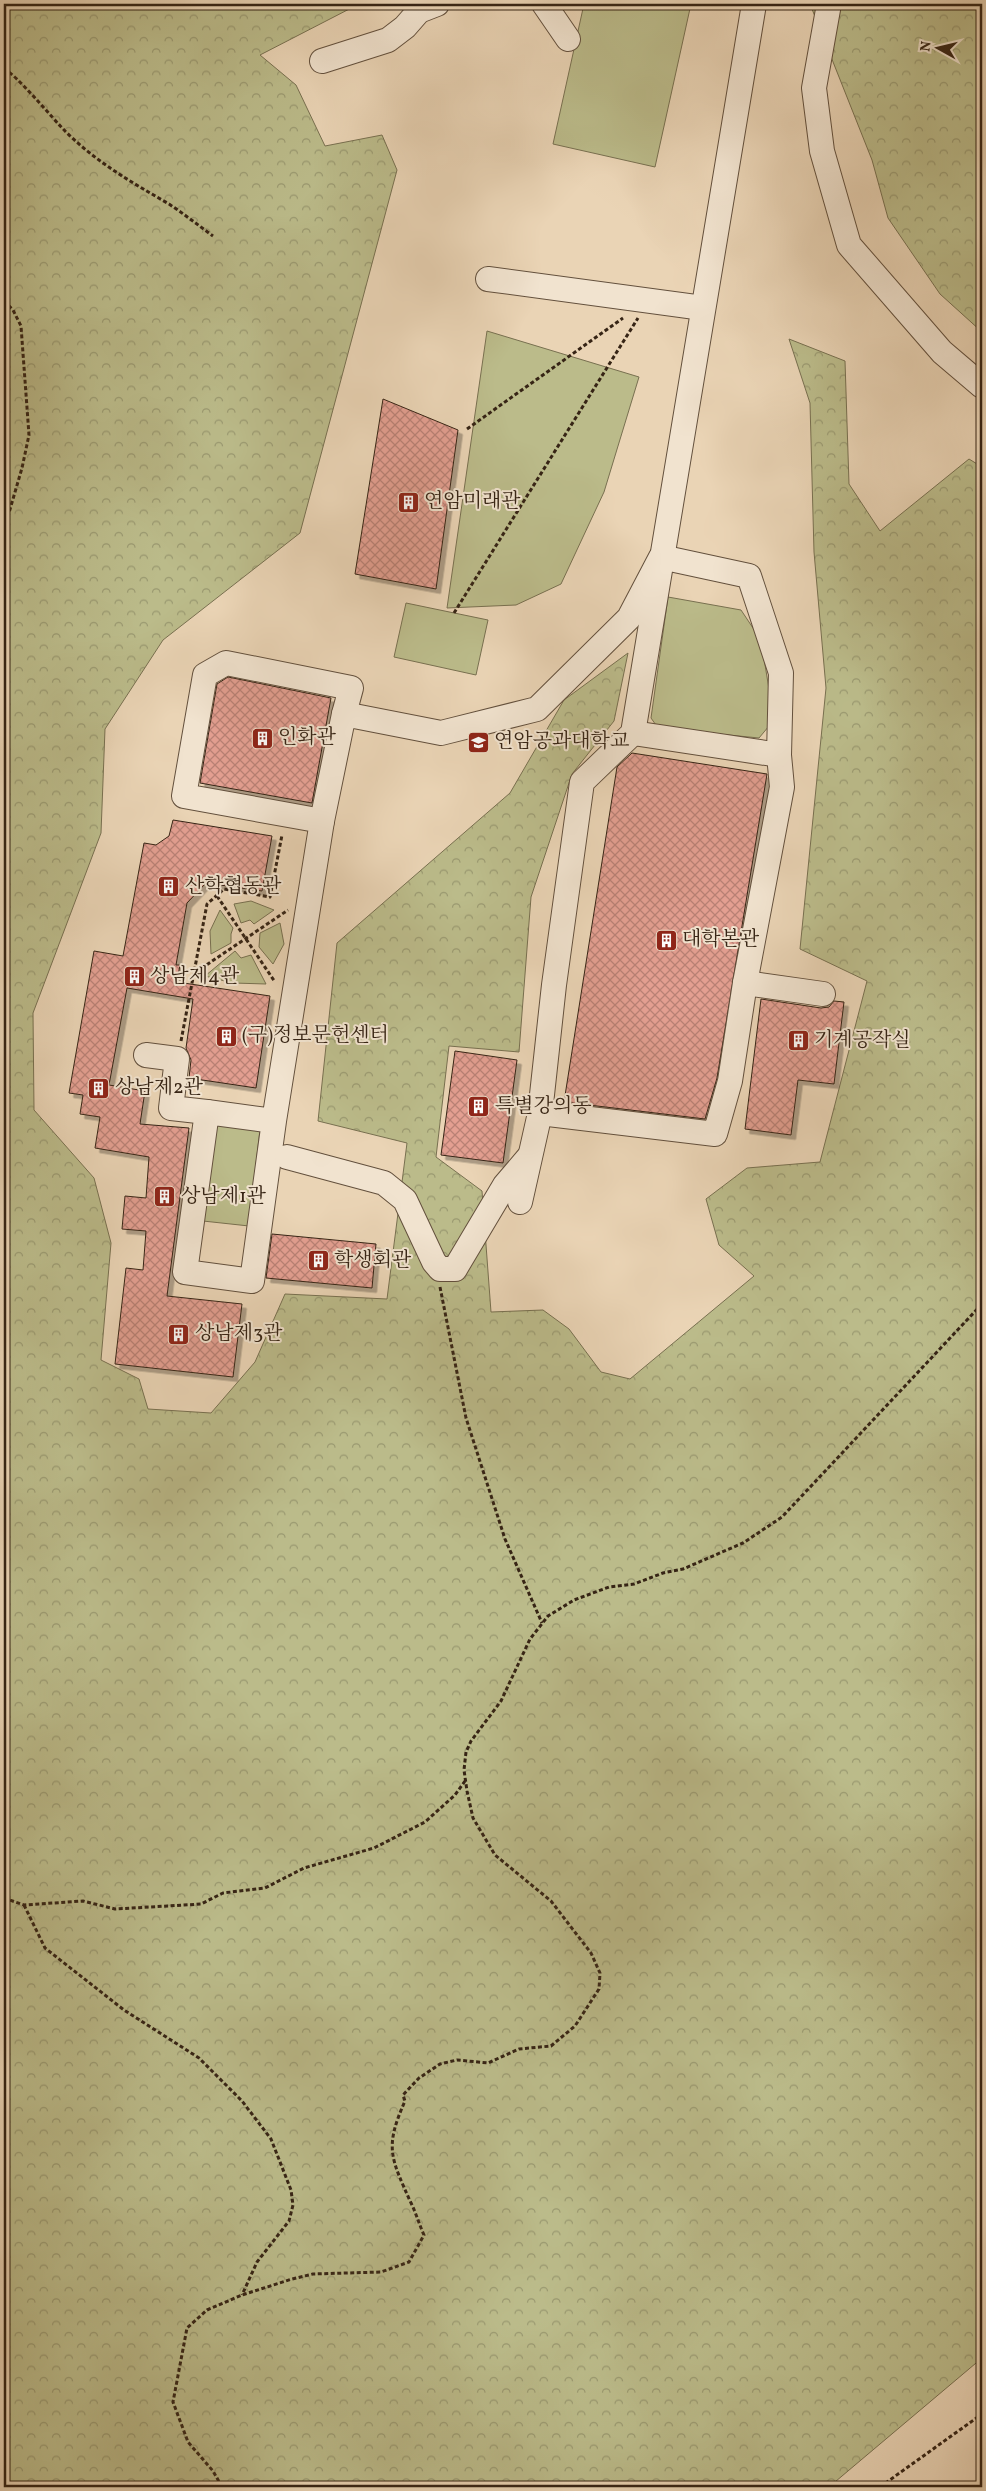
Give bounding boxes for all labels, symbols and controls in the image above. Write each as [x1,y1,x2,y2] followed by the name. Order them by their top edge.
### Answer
[914,22,964,72] north arrow
[916,40,937,53] text: N
[424,488,521,516] place label: 연암미래관
[396,490,420,514] building icon: 연암미래관
[278,724,337,752] place label: 인화관
[250,726,274,750] building icon: 인화관
[494,728,630,756] place label: 연암공과대학교
[466,730,490,754] school or university icon: 연암공과대학교
[185,873,282,901] place label: 산학협동관
[157,875,181,899] building icon: 산학협동관
[682,926,760,954] place label: 대학본관
[654,928,678,952] building icon: 대학본관
[150,963,240,991] place label: 상남제4관
[122,965,146,989] building icon: 상남제4관
[242,1022,389,1050] place label: (구)정보문헌센터
[214,1024,238,1048] building icon: (구)정보문헌센터
[814,1027,911,1055] place label: 기계공작실
[786,1029,810,1053] building icon: 기계공작실
[115,1074,204,1102] place label: 상남제2관
[87,1076,111,1100] building icon: 상남제2관
[495,1093,592,1121] place label: 특별강의동
[467,1095,491,1119] building icon: 특별강의동
[181,1183,267,1211] place label: 상남제1관
[153,1185,177,1209] building icon: 상남제1관
[334,1247,412,1275] place label: 학생회관
[306,1249,330,1273] building icon: 학생회관
[195,1320,283,1348] place label: 상남제3관
[167,1322,191,1346] building icon: 상남제3관

